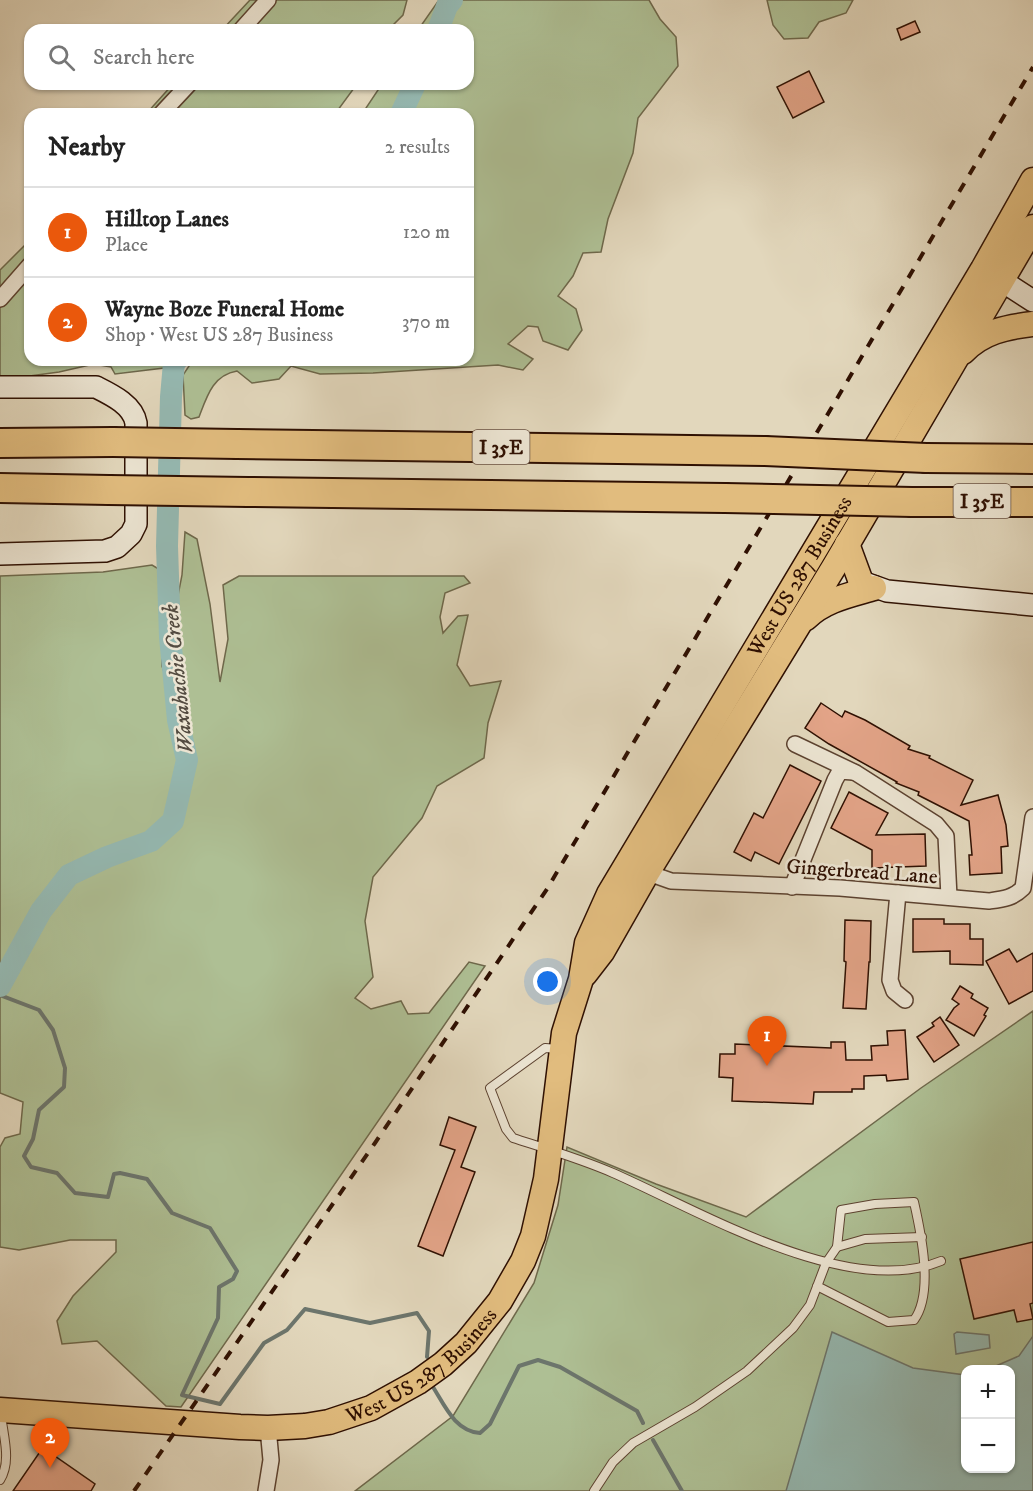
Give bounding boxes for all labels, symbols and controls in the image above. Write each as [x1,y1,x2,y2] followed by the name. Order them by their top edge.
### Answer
[24,24,474,90] search box
[45,41,78,74] icon: search
[93,44,195,71] text: Search here
[48,131,125,164] text: Nearby
[385,135,450,160] text: 2 results
[105,206,229,233] text: Hilltop Lanes
[64,220,71,245] text: 1
[403,220,450,245] text: 120 m
[105,233,148,258] text: Place
[105,296,344,323] text: Wayne Boze Funeral Home
[63,310,72,335] text: 2
[402,310,450,335] text: 370 m
[105,323,333,348] text: Shop · West US 287 Business
[472,430,530,464] road number: I 35E
[954,484,1010,518] road number: I 35E
[741,491,858,663] street label: West US 287 Business
[157,602,200,755] water label: Waxahachie Creek
[785,854,939,890] street label: Gingerbread Lane
[533,967,562,996] your location
[748,1016,786,1066] pin: 1
[342,1303,503,1430] street label: West US 287 Business
[961,1365,1015,1473] map controls
[961,1365,1015,1419] button: +
[31,1418,70,1468] pin: 2
[961,1419,1015,1473] button: −

